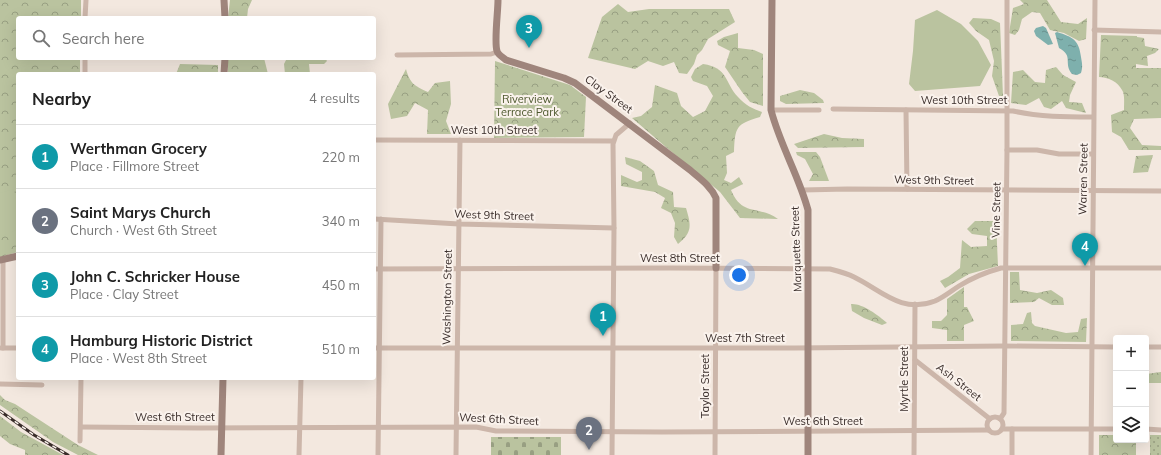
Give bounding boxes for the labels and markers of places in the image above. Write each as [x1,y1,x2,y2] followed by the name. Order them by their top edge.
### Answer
[516,15,542,48] pin: 3
[1072,233,1098,266] pin: 4
[590,303,616,336] pin: 1
[576,417,602,450] pin: 2

